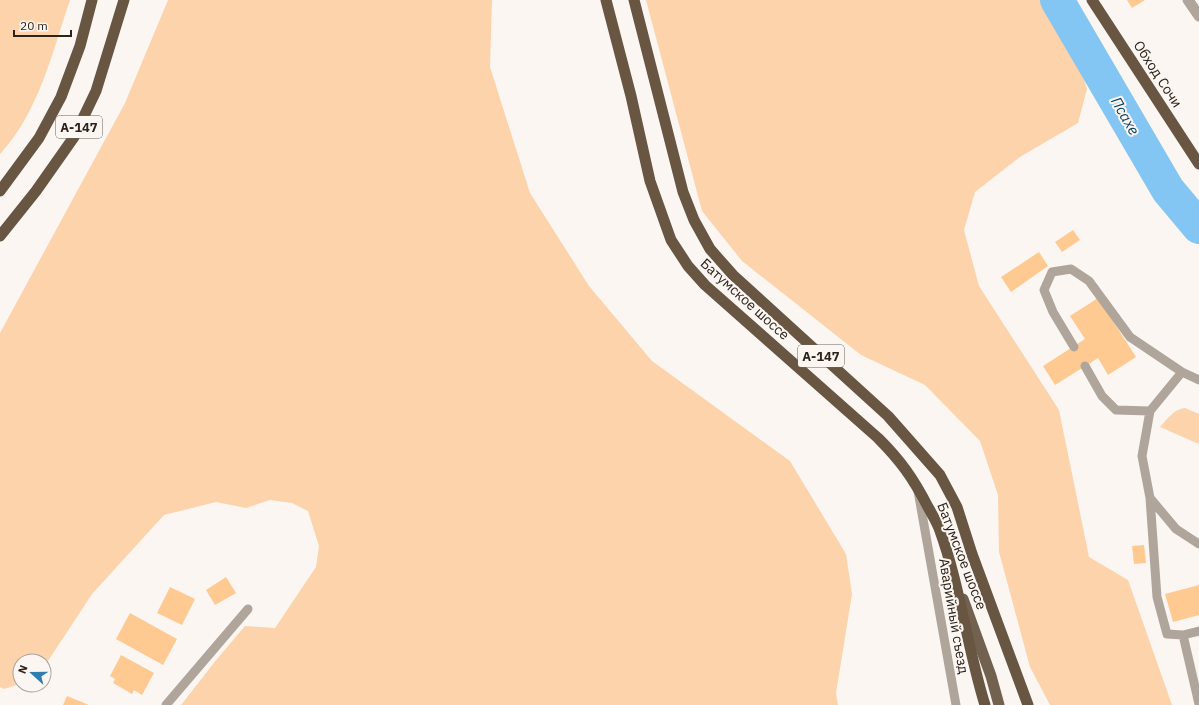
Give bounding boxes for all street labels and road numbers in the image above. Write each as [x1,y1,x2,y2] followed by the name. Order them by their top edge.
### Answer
[1130,37,1186,111] street label: Обход Сочи
[56,116,102,138] road number: А-147
[697,254,793,344] street label: Батумское шоссе
[798,345,844,367] road number: А-147
[933,500,991,613] street label: Батумское шоссе
[935,557,973,675] street label: Аварийный съезд

